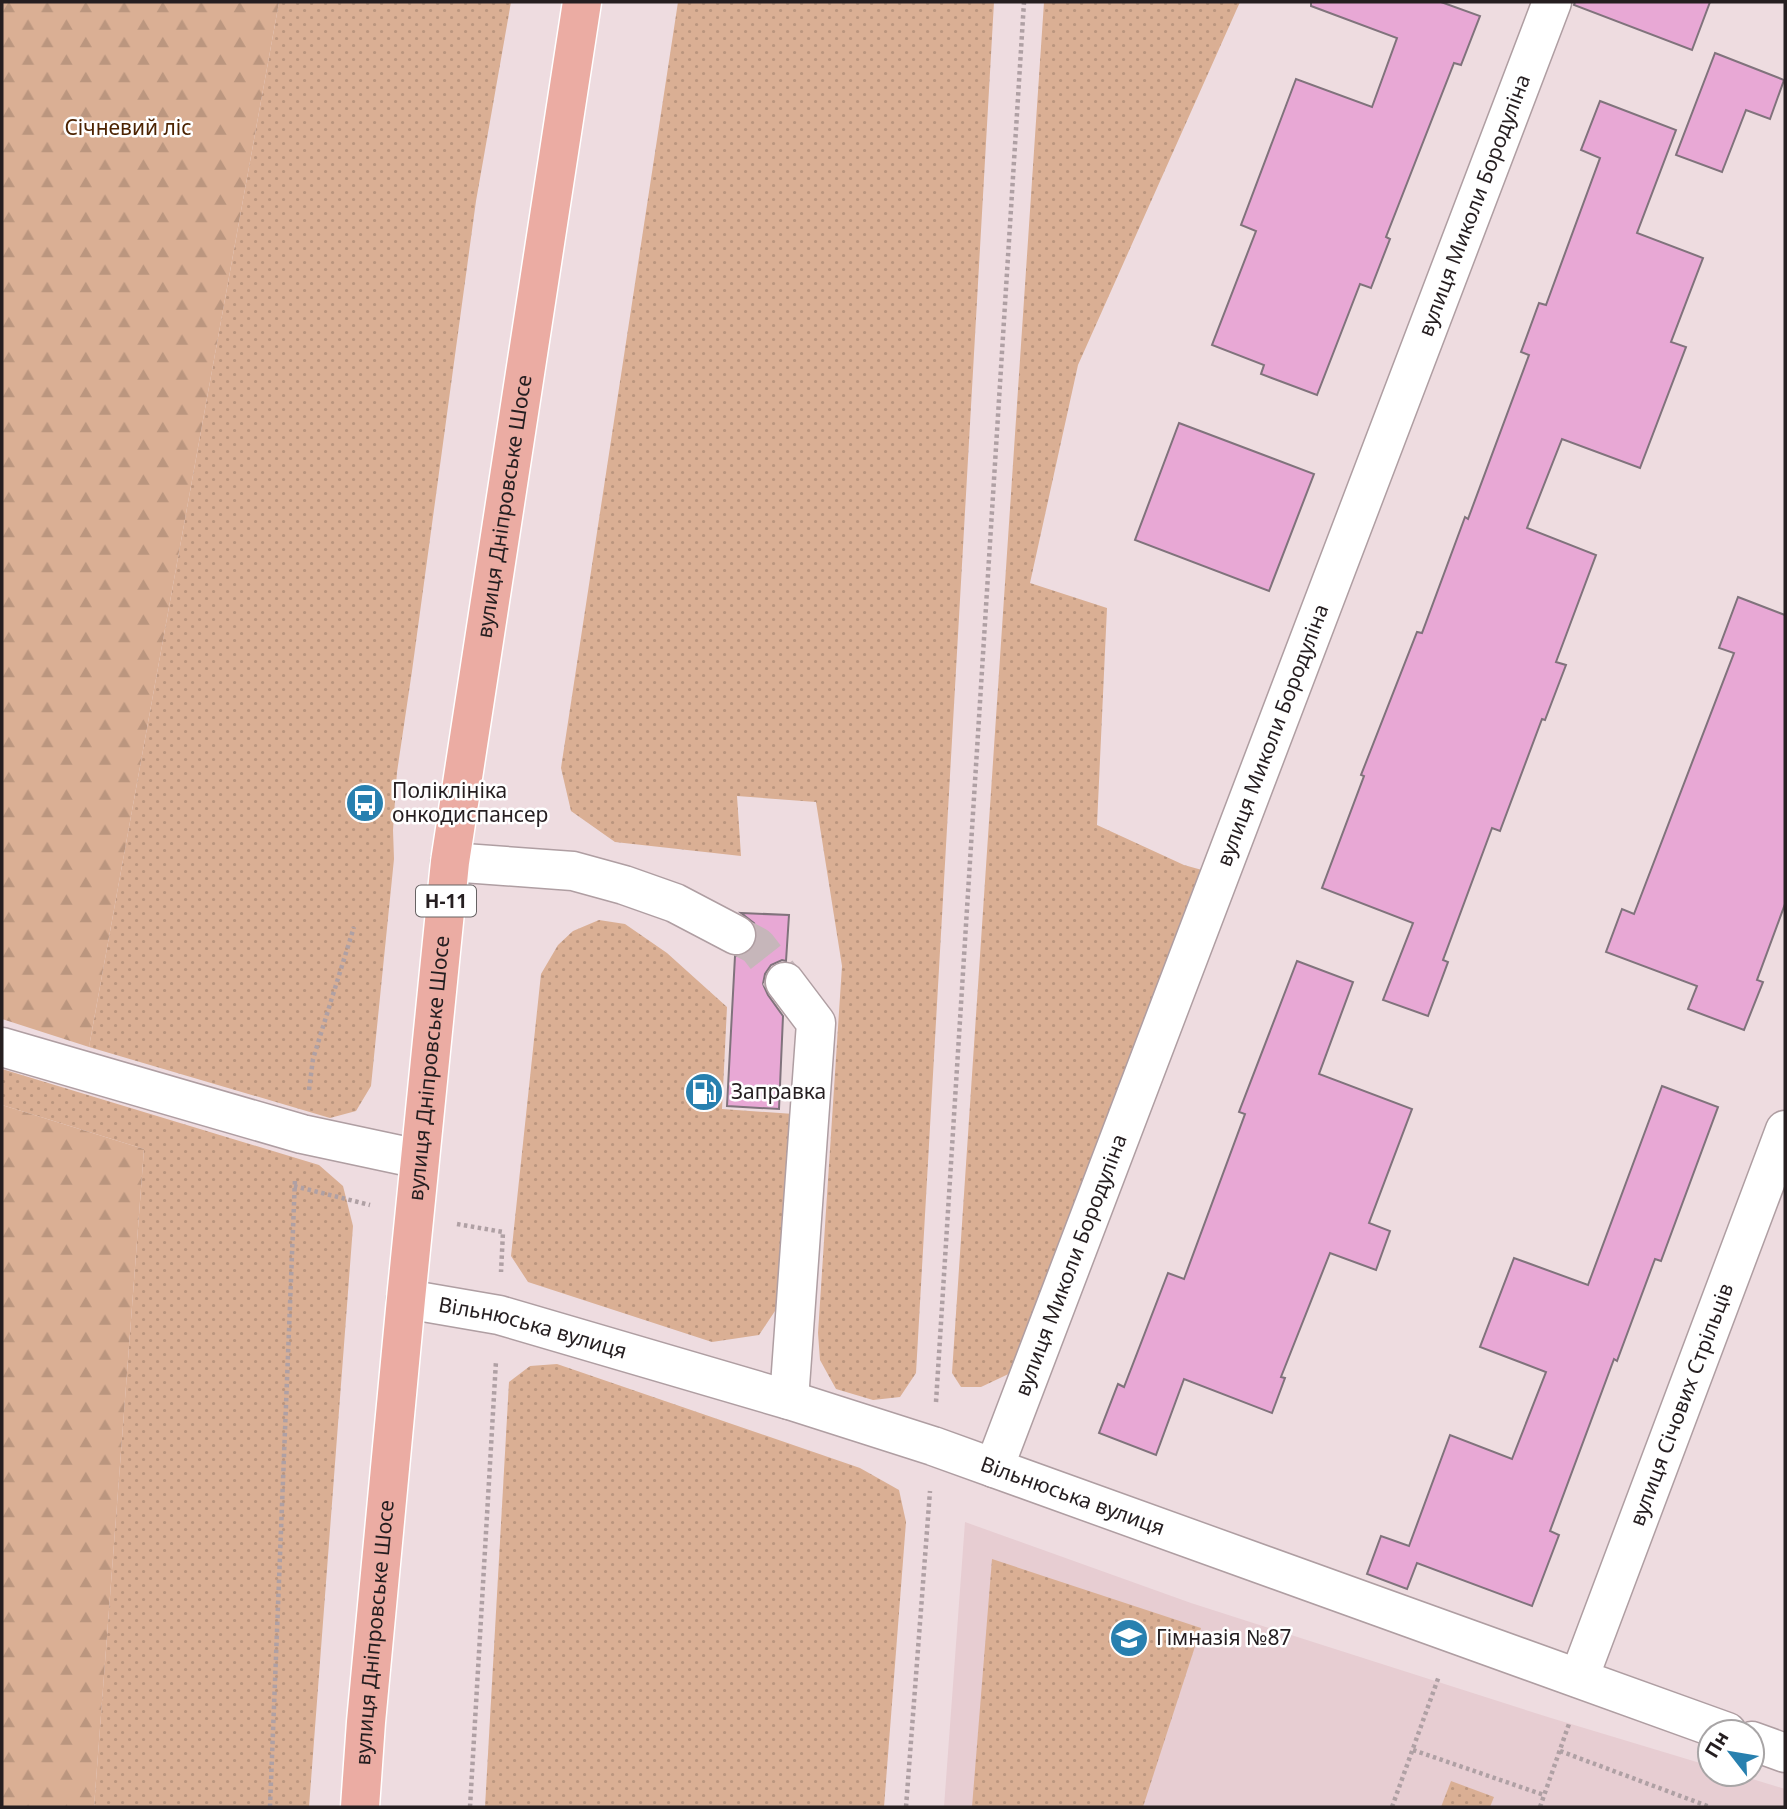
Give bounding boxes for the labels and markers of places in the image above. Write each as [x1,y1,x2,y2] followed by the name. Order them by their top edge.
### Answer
[392,776,548,828] place label: Поліклініка онкодиспансер
[344,782,386,824] bus stop icon: Поліклініка онкодиспансер
[683,1071,725,1113] fuel station icon: Заправка
[731,1077,826,1105] place label: Заправка
[1108,1617,1150,1659] school or university icon: Гімназія №87
[1156,1623,1292,1651] place label: Гімназія №87

